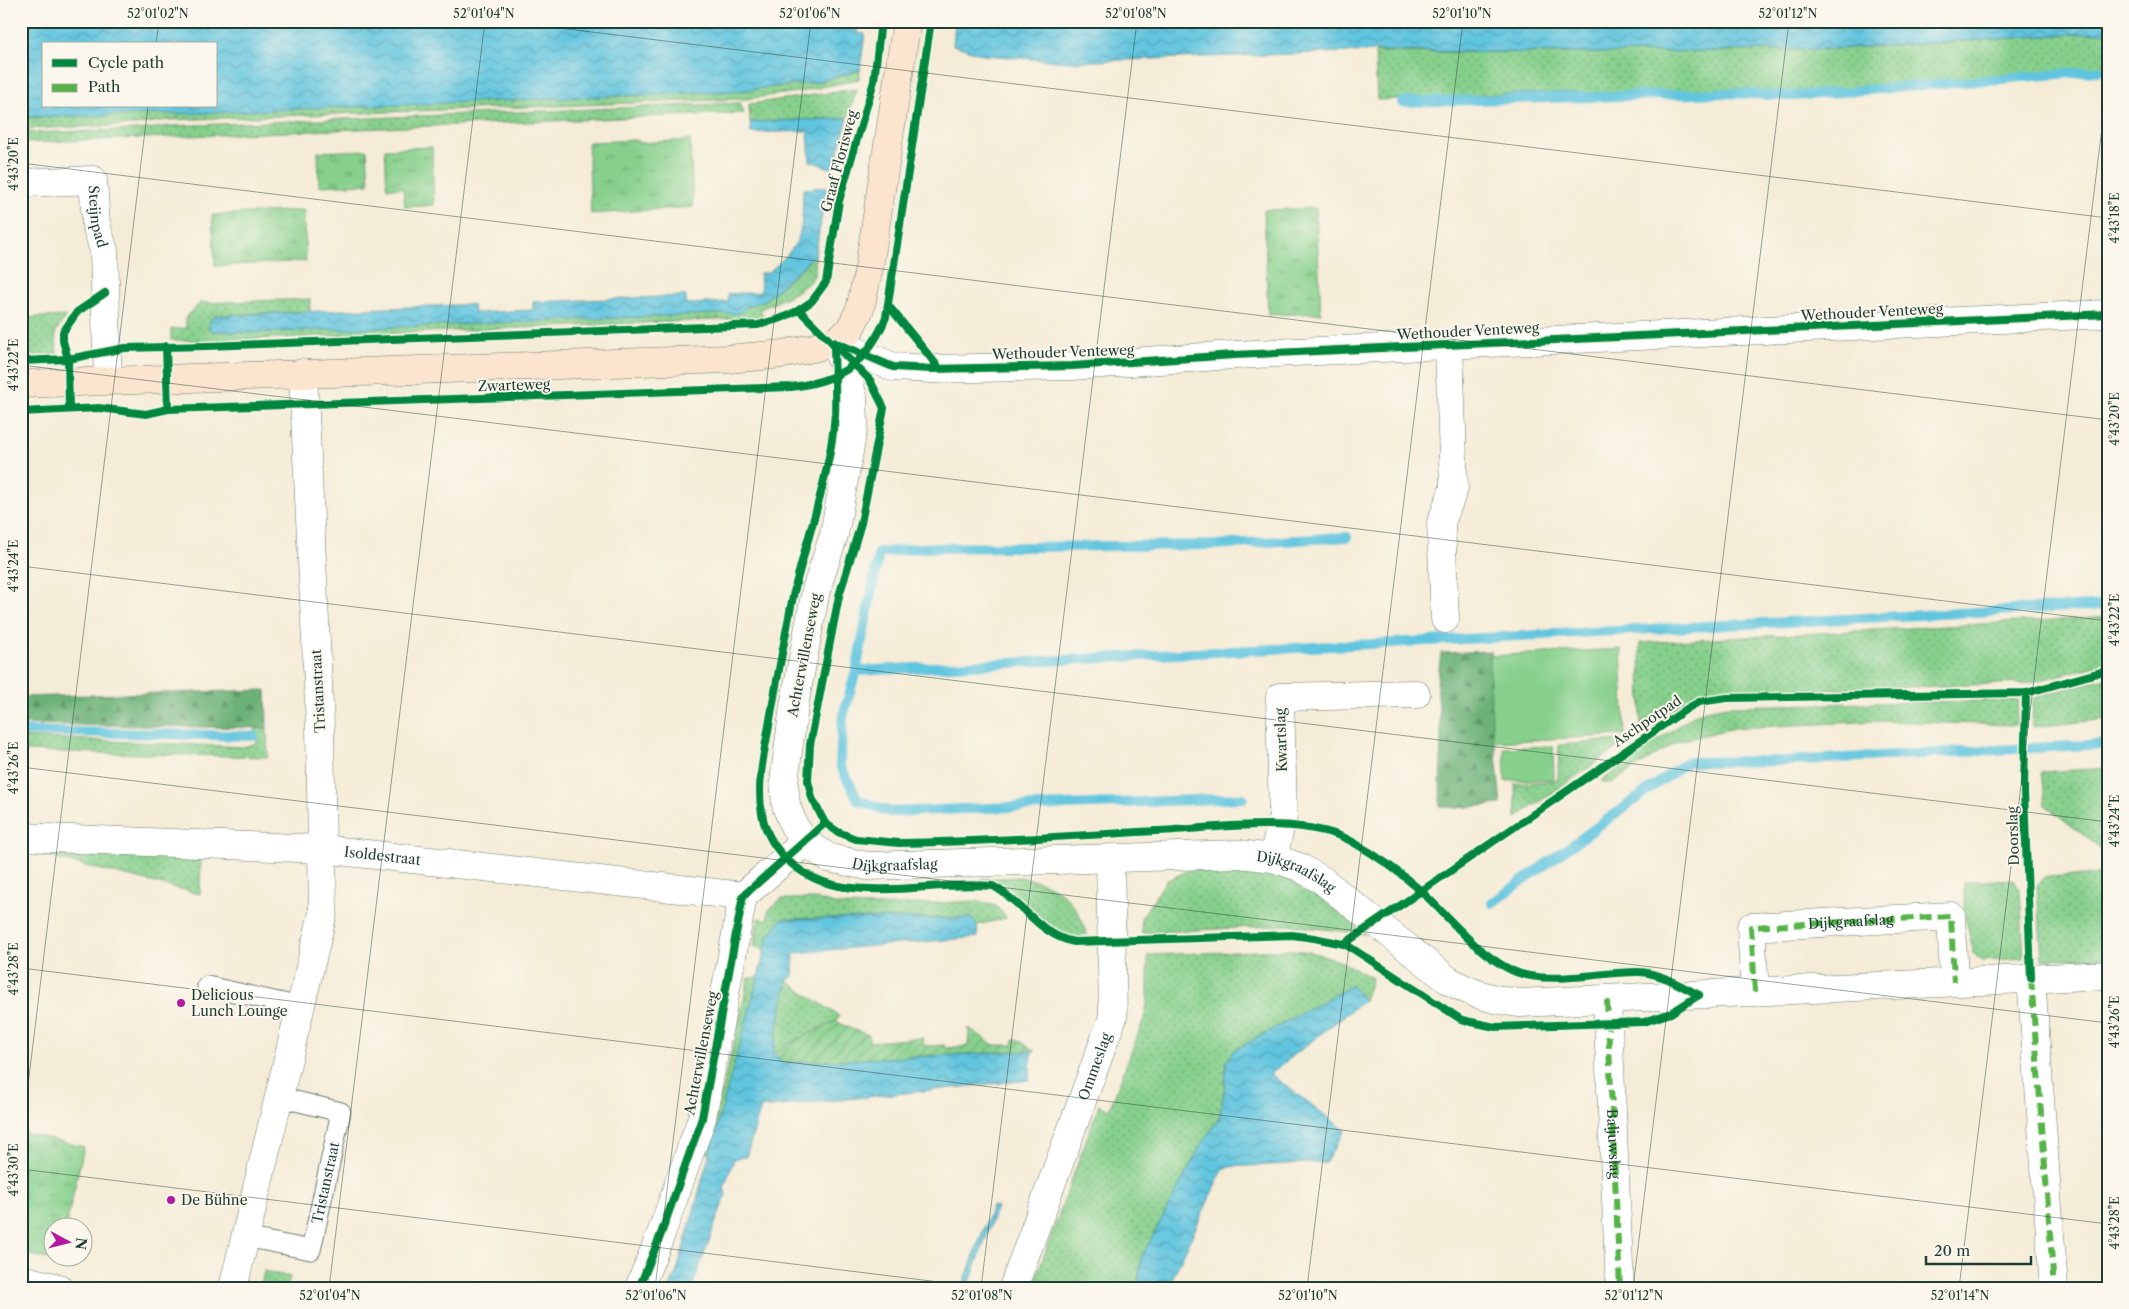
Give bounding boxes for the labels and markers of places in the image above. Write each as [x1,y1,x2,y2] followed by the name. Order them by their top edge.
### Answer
[191,986,288,1020] place label: Delicious Lunch Lounge
[175,997,187,1009] marker: Delicious Lunch Lounge
[181,1191,248,1209] place label: De Bühne
[165,1194,177,1206] marker: De Bühne

